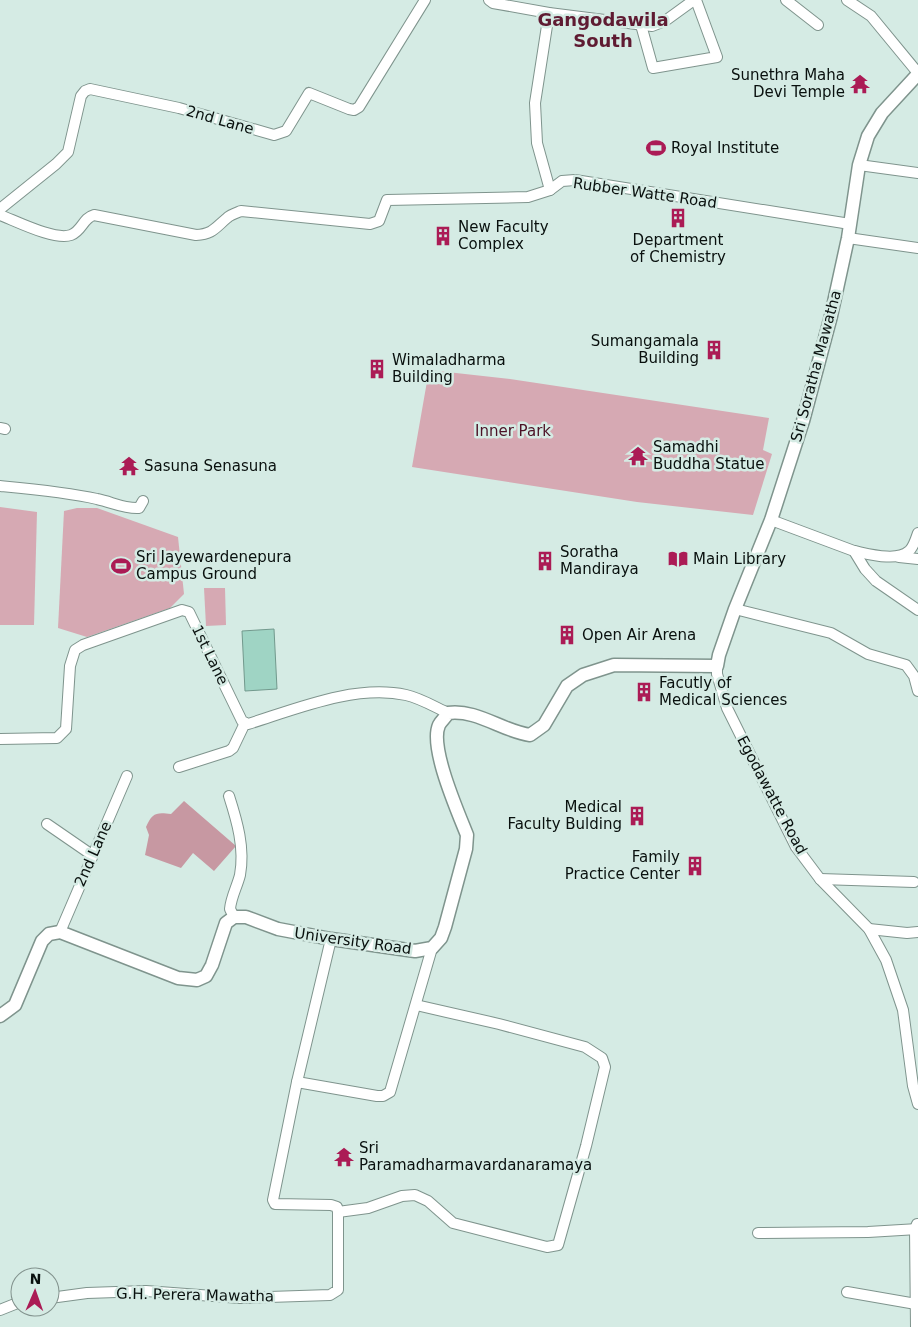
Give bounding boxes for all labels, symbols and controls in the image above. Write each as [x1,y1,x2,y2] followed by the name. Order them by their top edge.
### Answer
[537,9,669,51] district label: Gangodawila South
[731,66,845,101] place label: Sunethra Maha Devi Temple
[849,73,871,95] temple icon: Sunethra Maha Devi Temple
[184,102,256,138] street label: 2nd Lane
[645,137,667,159] sports icon: Royal Institute
[671,139,779,157] place label: Royal Institute
[572,174,718,212] street label: Rubber Watte Road
[667,207,689,229] building icon: Department of Chemistry
[458,218,549,253] place label: New Faculty Complex
[432,225,454,247] building icon: New Faculty Complex
[630,231,726,266] place label: Department of Chemistry
[787,288,845,444] street label: Sri Soratha Mawatha
[591,332,699,367] place label: Sumangamala Building
[703,339,725,361] building icon: Sumangamala Building
[392,351,506,386] place label: Wimaladharma Building
[366,358,388,380] building icon: Wimaladharma Building
[475,422,551,440] park label: Inner Park
[653,438,765,473] place label: Samadhi Buddha Statue
[627,445,649,467] temple icon: Samadhi Buddha Statue
[118,455,140,477] temple icon: Sasuna Senasuna
[144,457,277,475] place label: Sasuna Senasuna
[560,543,639,578] place label: Soratha Mandiraya
[136,548,292,583] place label: Sri Jayewardenepura Campus Ground
[667,548,689,570] library icon: Main Library
[534,550,556,572] building icon: Soratha Mandiraya
[693,550,786,568] place label: Main Library
[110,555,132,577] sports icon: Sri Jayewardenepura Campus Ground
[188,622,232,688] street label: 1st Lane
[556,624,578,646] building icon: Open Air Arena
[582,626,696,644] place label: Open Air Arena
[659,674,787,709] place label: Facutly of Medical Sciences
[633,681,655,703] building icon: Facutly of Medical Sciences
[733,733,811,857] street label: Egodawatte Road
[507,798,622,833] place label: Medical Faculty Bulding
[626,805,648,827] building icon: Medical Faculty Bulding
[71,819,115,889] street label: 2nd Lane
[565,848,681,883] place label: Family Practice Center
[684,855,706,877] building icon: Family Practice Center
[293,924,413,958] street label: University Road
[359,1139,592,1174] place label: Sri Paramadharmavardanaramaya
[333,1146,355,1168] temple icon: Sri Paramadharmavardanaramaya
[10,1267,60,1317] north arrow
[29,1271,42,1287] text: N
[116,1285,274,1305] street label: G.H. Perera Mawatha

